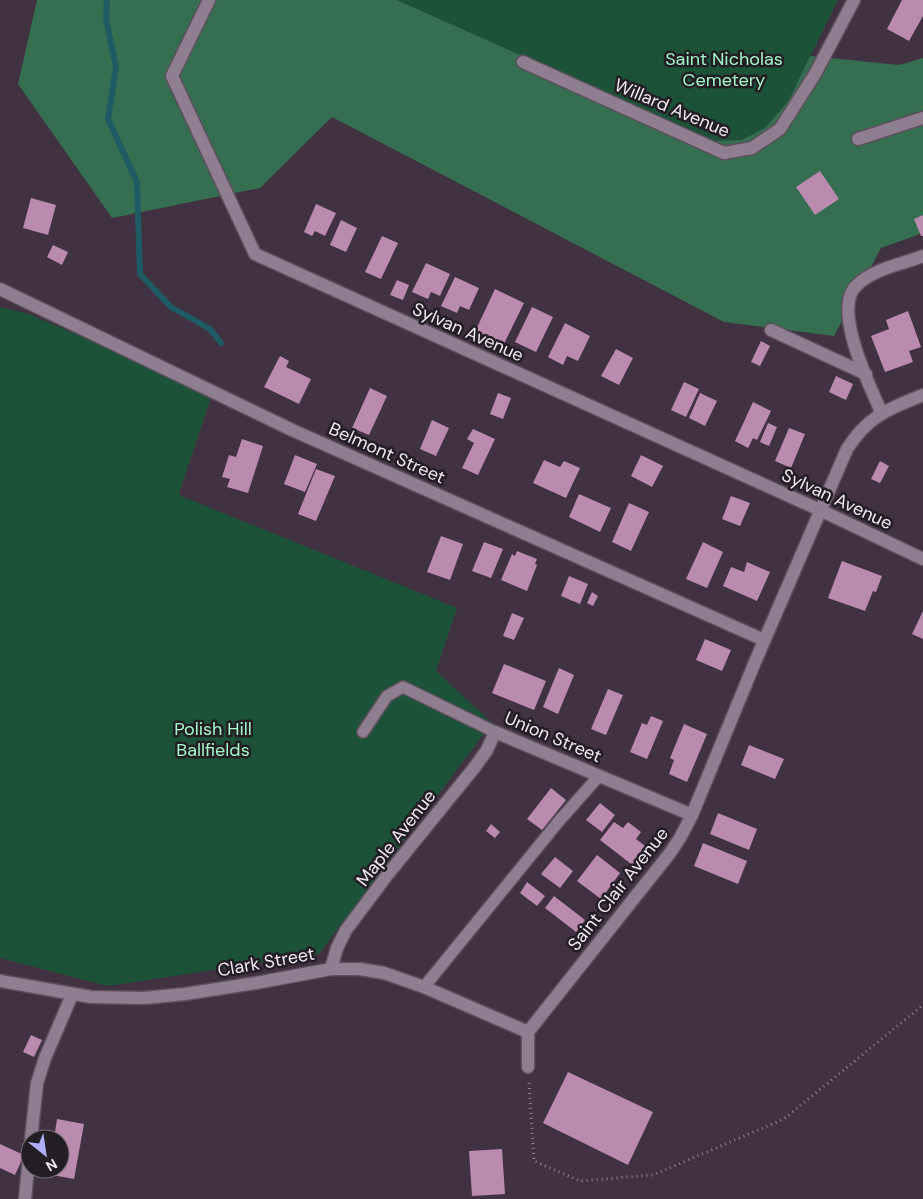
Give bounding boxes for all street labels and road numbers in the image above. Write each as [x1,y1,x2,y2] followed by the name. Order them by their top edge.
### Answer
[611,73,733,143] street label: Willard Avenue
[408,297,528,367] street label: Sylvan Avenue
[325,417,449,489] street label: Belmont Street
[778,463,896,535] street label: Sylvan Avenue
[501,706,605,768] street label: Union Street
[351,785,441,891] street label: Maple Avenue
[562,822,674,956] street label: Saint Clair Avenue
[216,942,316,982] street label: Clark Street

